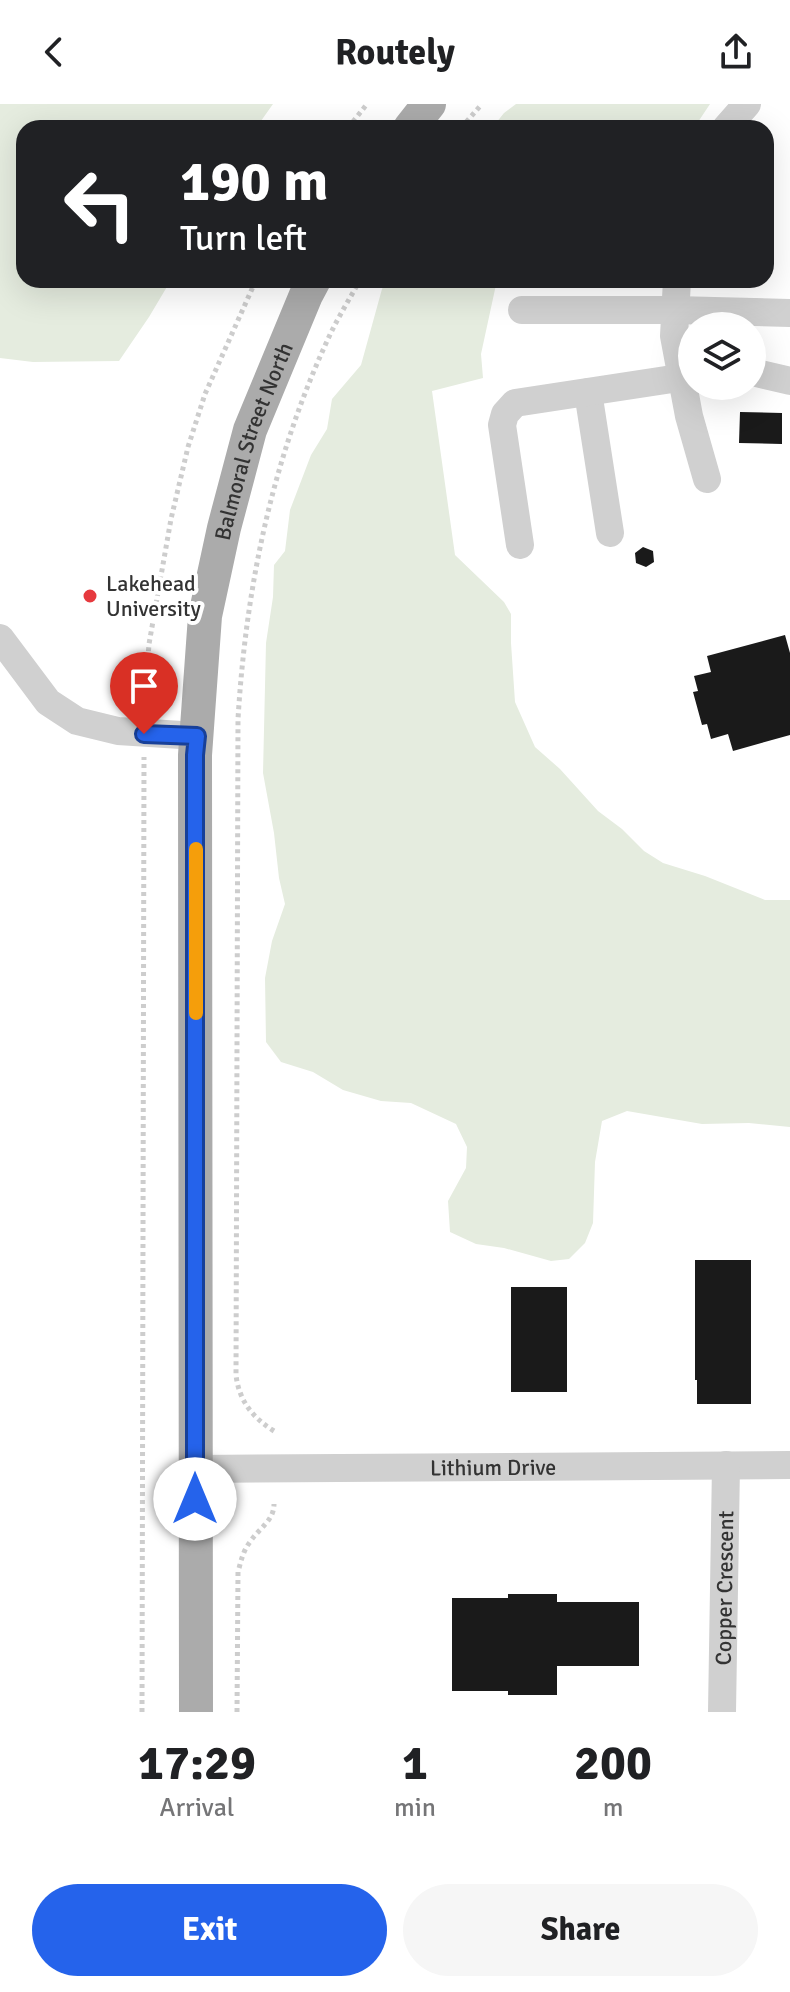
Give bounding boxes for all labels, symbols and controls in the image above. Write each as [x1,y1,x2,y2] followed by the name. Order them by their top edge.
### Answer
[32,30,76,74] icon: back
[335,30,455,75] text: Routely
[714,30,758,74] icon: share
[180,147,328,216] text: 190 m
[48,152,152,256] icon: left
[180,216,307,261] text: Turn left
[678,312,766,400] map controls
[678,312,766,400] button: layers
[209,338,299,543] street label: Balmoral Street North
[106,570,202,622] place label: Lakehead University
[81,587,99,605] marker: Lakehead University
[110,652,178,734] pin
[122,664,166,708] icon: arrive
[430,1454,556,1481] street label: Lithium Drive
[153,1457,237,1541] position arrow
[710,1510,739,1665] street label: Copper Crescent
[138,1734,256,1793] text: 17:29
[402,1734,428,1793] text: 1
[574,1734,652,1793] text: 200
[160,1792,234,1824] text: Arrival
[394,1792,436,1824] text: min
[603,1792,623,1824] text: m
[32,1884,387,1976] button: Exit
[403,1884,758,1976] button: Share

